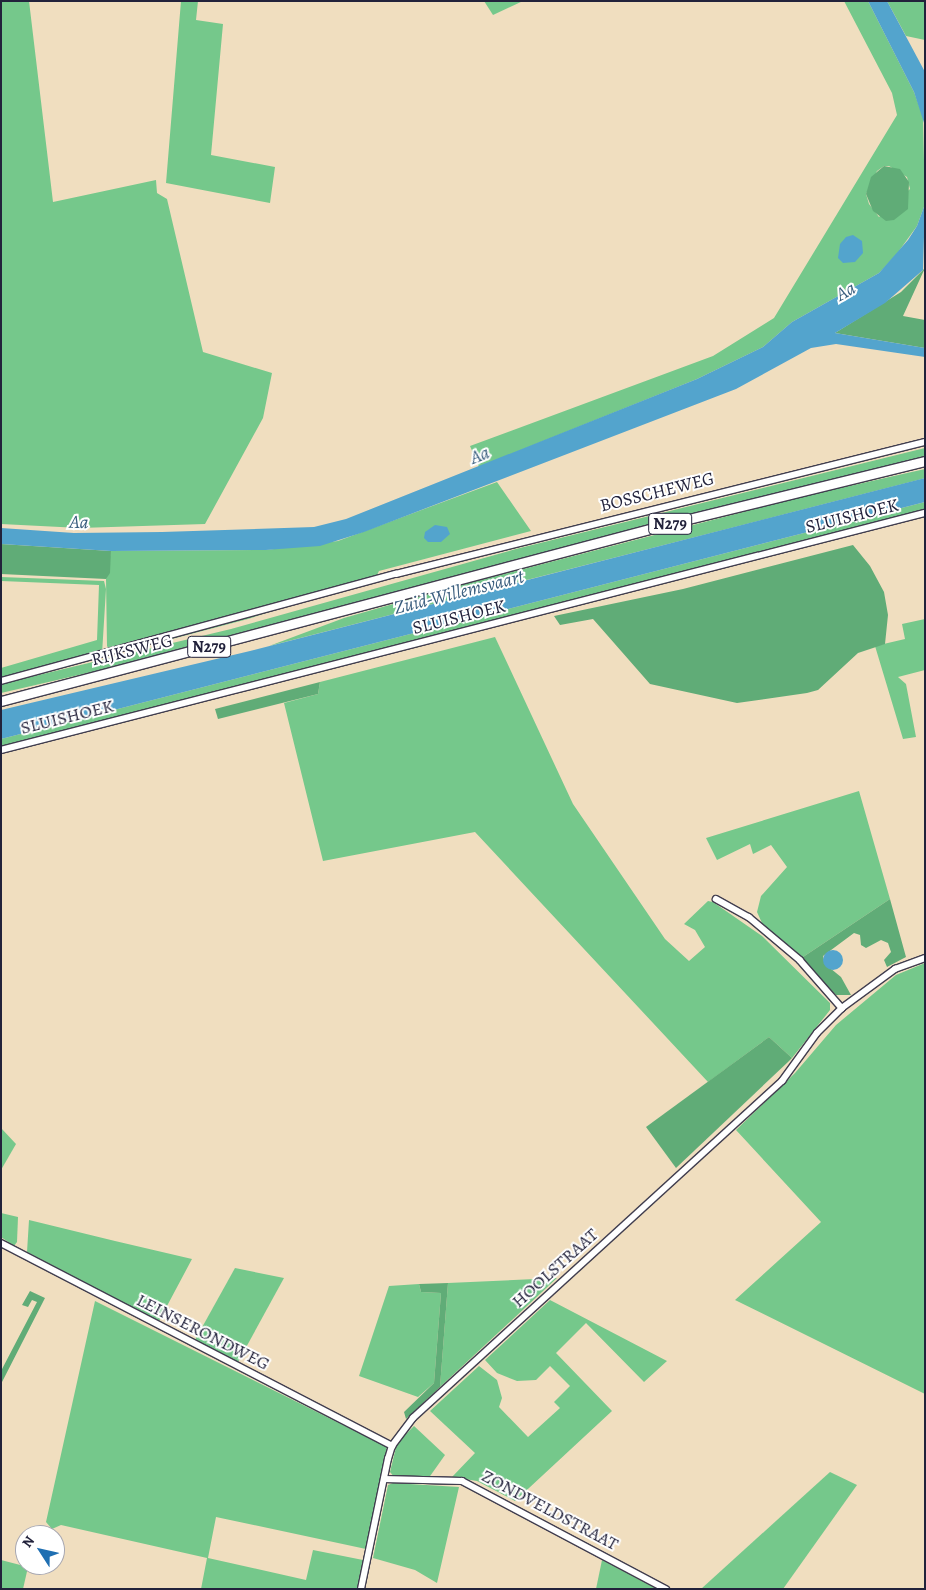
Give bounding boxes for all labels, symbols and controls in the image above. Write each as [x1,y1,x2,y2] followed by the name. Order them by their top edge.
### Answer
[832,277,860,307] water label: Aa
[467,442,493,470] water label: Aa
[598,467,716,517] street label: BOSSCHEWEG
[803,494,901,538] street label: SLUISHOEK
[648,510,692,538] road number: N279
[69,511,89,535] water label: Aa
[392,566,526,620] water label: Zuid-Willemsvaart
[410,595,508,639] street label: SLUISHOEK
[89,629,175,671] street label: RIJKSWEG
[186,634,232,660] road number: N279
[18,695,116,739] street label: SLUISHOEK
[508,1224,602,1312] street label: HOOLSTRAAT
[133,1289,273,1375] street label: LEINSERONDWEG
[478,1465,622,1555] street label: ZONDVELDSTRAAT
[15,1525,65,1575] north arrow
[17,1532,39,1551] text: N

